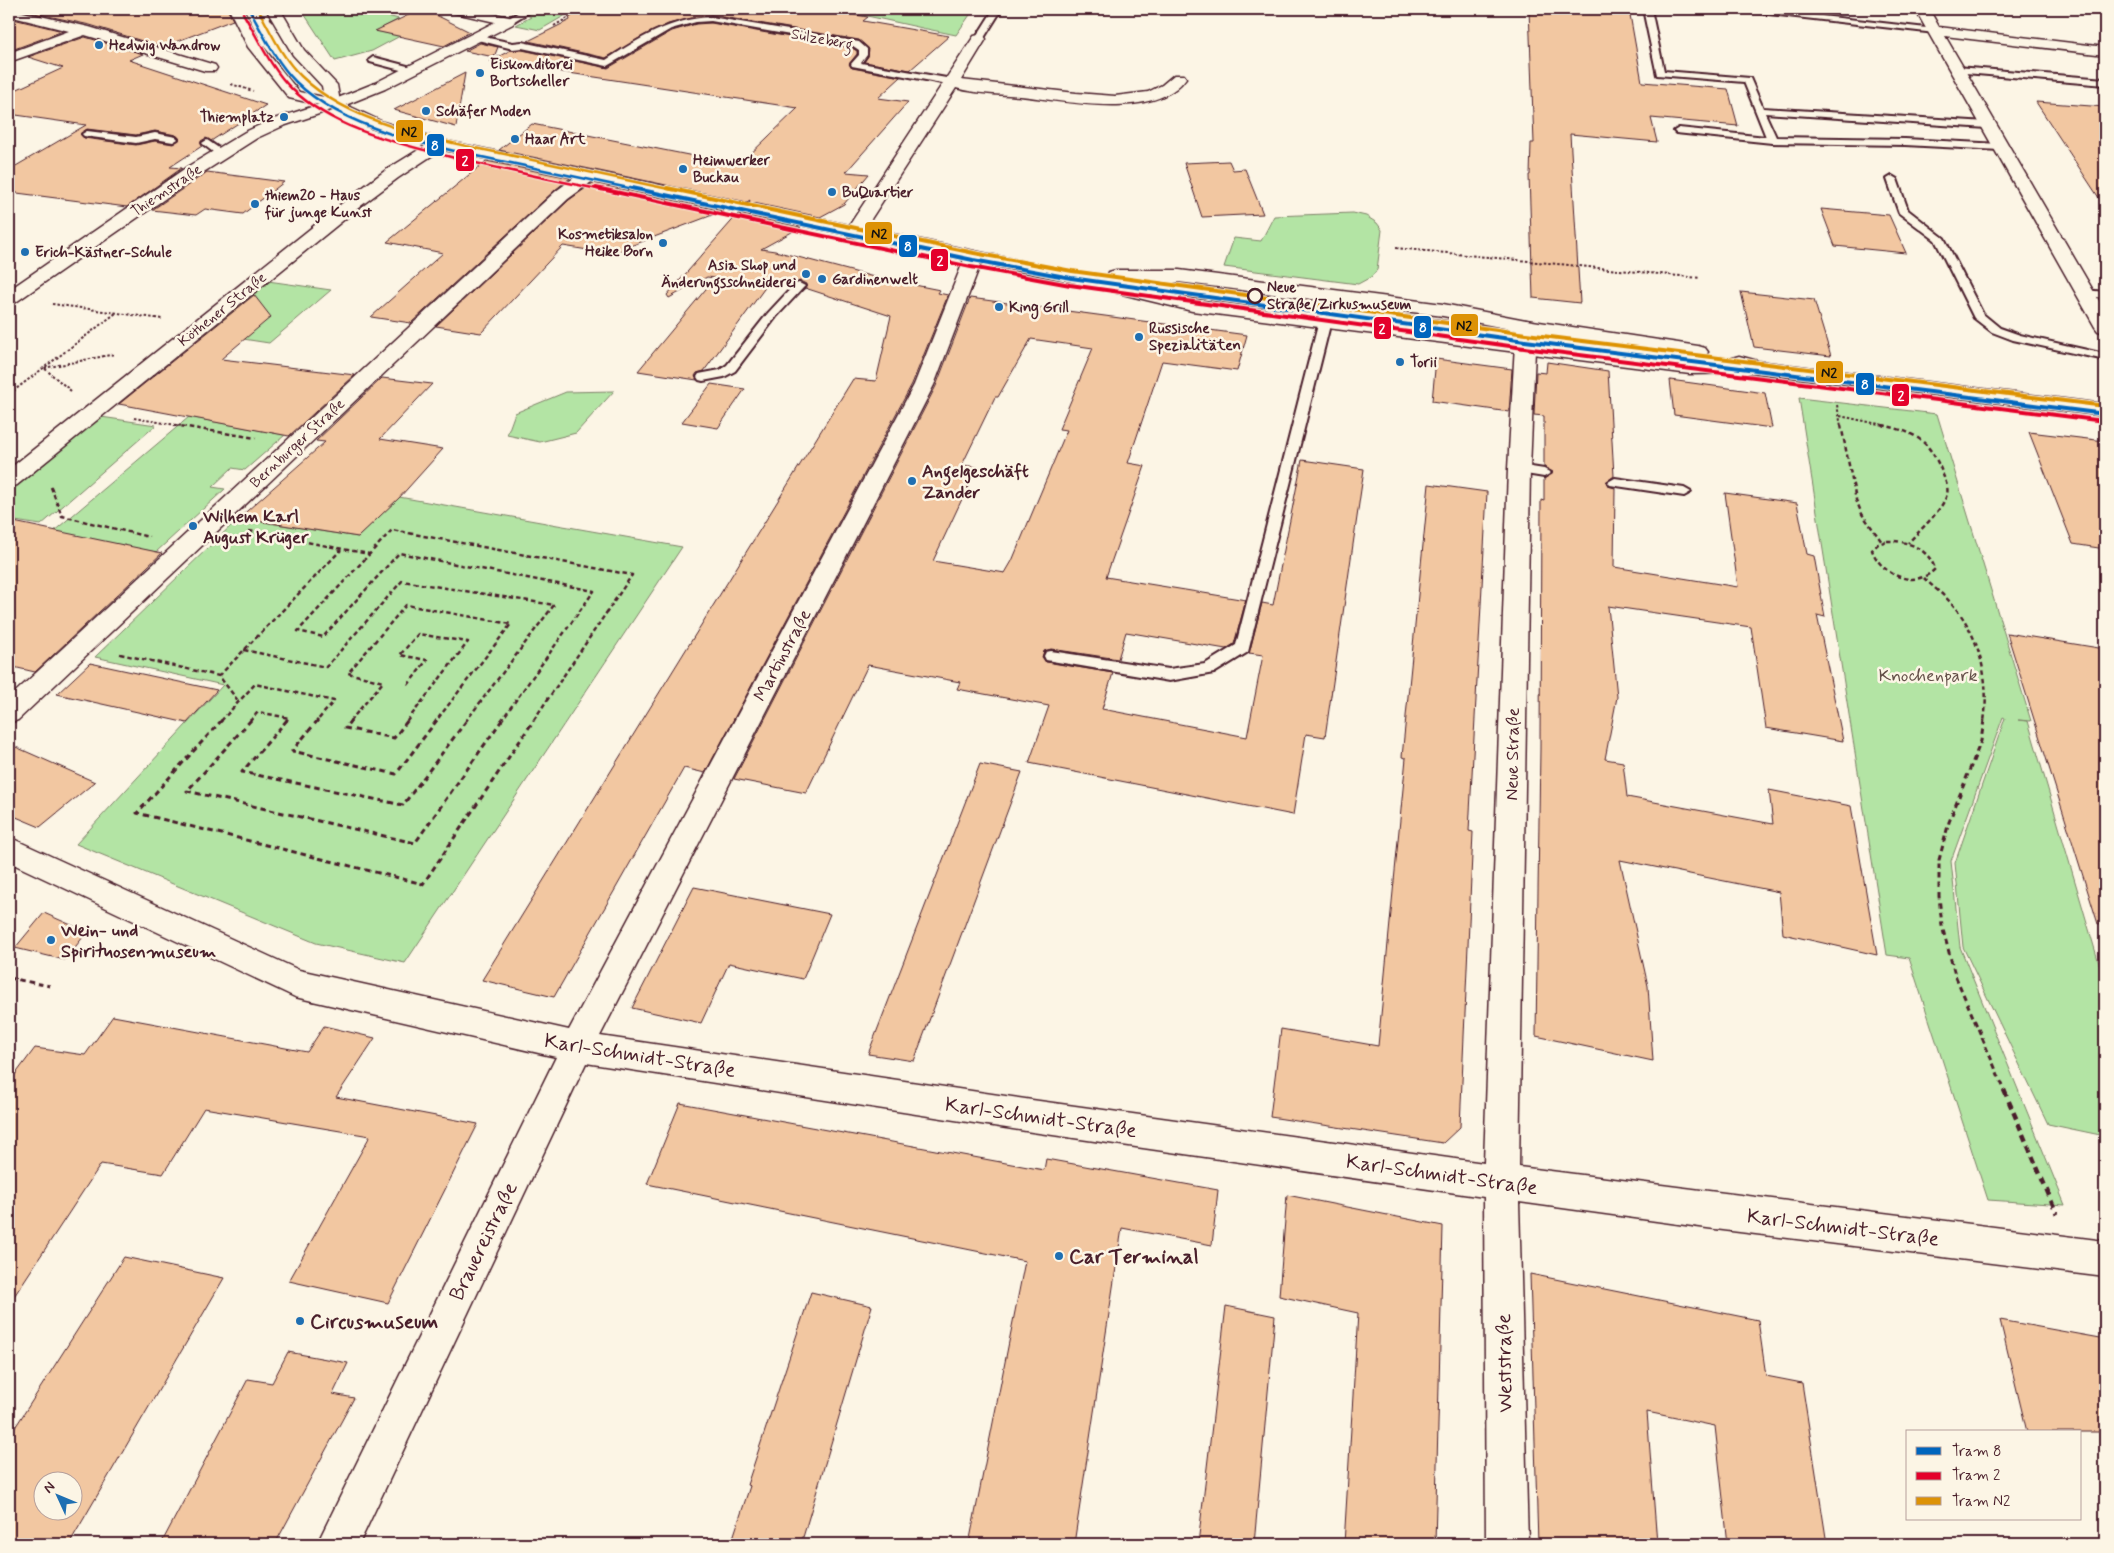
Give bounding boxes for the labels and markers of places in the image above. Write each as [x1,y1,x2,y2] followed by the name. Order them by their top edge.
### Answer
[109,36,221,57] place label: Hedwig Wandrow
[93,39,105,51] marker: Hedwig Wandrow
[490,55,573,92] place label: Eiskonditorei Bortscheller
[474,67,486,79] marker: Eiskonditorei Bortscheller
[436,102,531,122] place label: Schäfer Moden
[420,105,432,117] marker: Schäfer Moden
[200,108,275,128] place label: Thiemplatz
[278,111,290,123] marker: Thiemplatz
[525,130,587,150] place label: Haar Art
[509,133,521,145] marker: Haar Art
[693,151,771,188] place label: Heimwerker Buckau
[677,163,689,175] marker: Heimwerker Buckau
[842,183,914,203] place label: BuQuartier
[264,186,372,224] place label: thiem20 - Haus für junge Kunst
[826,186,838,198] marker: BuQuartier
[249,198,261,210] marker: thiem20 - Haus für junge Kunst
[558,225,653,262] place label: Kosmetiksalon Heike Born
[657,237,669,249] marker: Kosmetiksalon Heike Born
[35,243,172,263] place label: Erich-Kästner-Schule
[19,246,31,258] marker: Erich-Kästner-Schule
[661,256,797,295] place label: Asia Shop und Änderungsschneiderei
[800,268,812,280] marker: Asia Shop und Änderungsschneiderei
[832,270,918,290] place label: Gardinenwelt
[816,273,828,285] marker: Gardinenwelt
[1267,278,1412,315] place label: Neue Straße/Zirkusmuseum
[1247,288,1263,304] marker: Neue Straße/Zirkusmuseum
[1009,298,1069,320] place label: King Grill
[993,301,1005,313] marker: King Grill
[1149,319,1241,356] place label: Russische Spezialitäten
[1133,331,1145,343] marker: Russische Spezialitäten
[1410,353,1438,373] place label: Torii
[1394,356,1406,368] marker: Torii
[922,460,1029,505] place label: Angelgeschäft Zander
[906,475,918,487] marker: Angelgeschäft Zander
[202,505,309,550] place label: Wilhem Karl August Krüger
[187,520,199,532] marker: Wilhem Karl August Krüger
[60,919,216,964] place label: Wein- und Spirituosenmuseum
[45,934,57,946] marker: Wein- und Spirituosenmuseum
[1069,1243,1199,1271] place label: Car Terminal
[1053,1250,1065,1262] marker: Car Terminal
[310,1308,438,1336] place label: Circusmuseum
[294,1315,306,1327] marker: Circusmuseum

